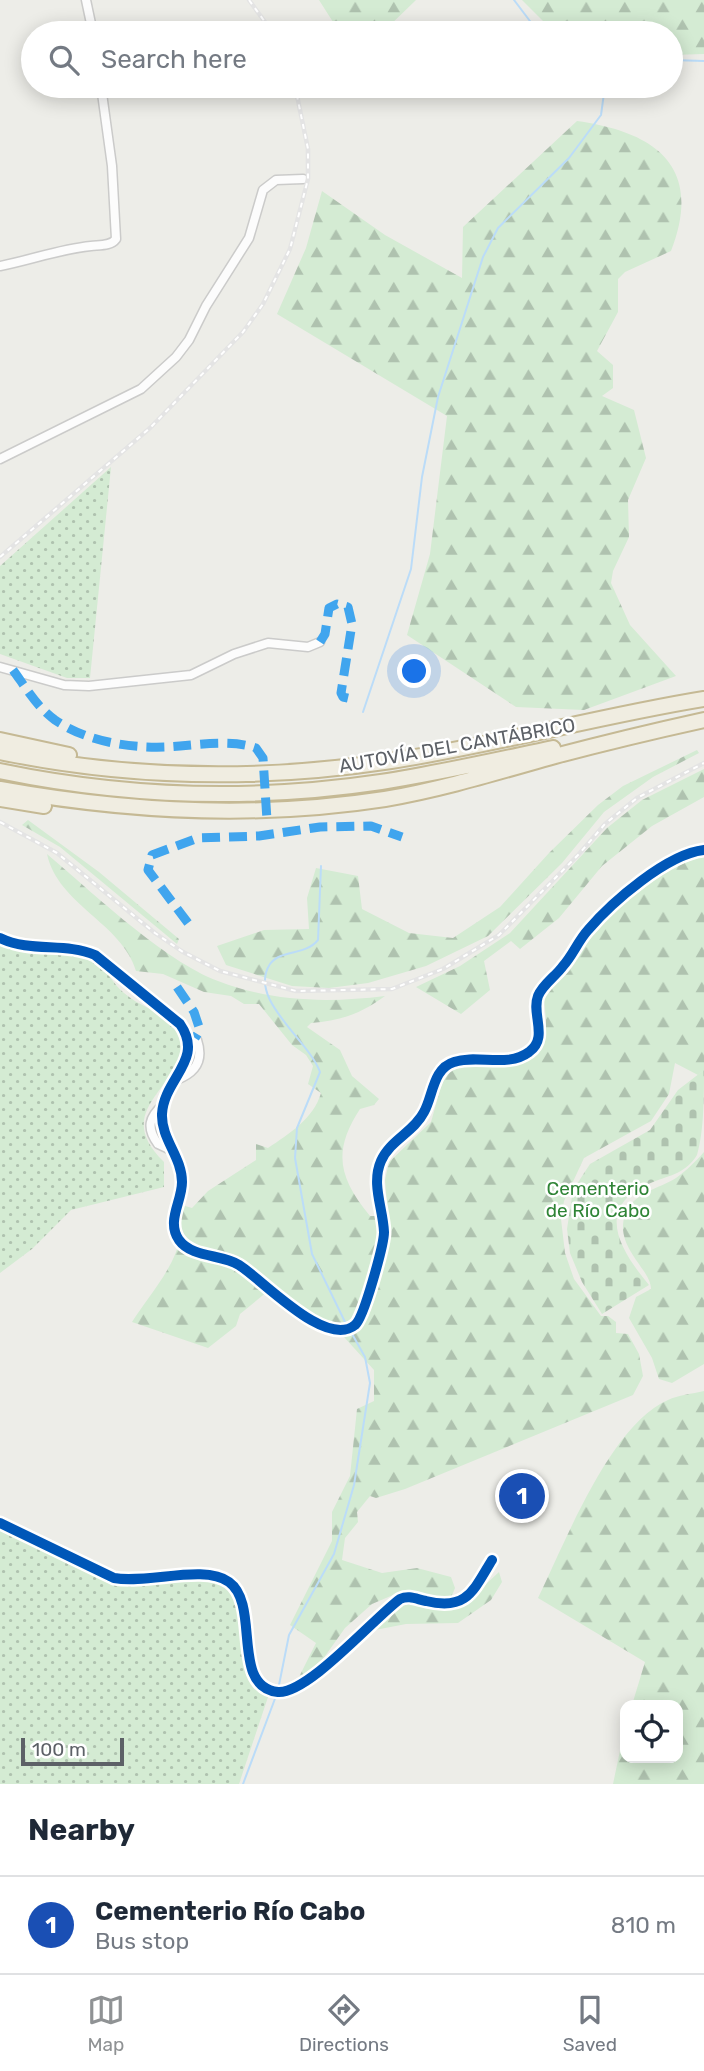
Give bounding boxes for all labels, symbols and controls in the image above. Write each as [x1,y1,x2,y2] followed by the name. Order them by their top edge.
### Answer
[21,21,683,98] search box
[45,41,83,79] icon: search
[101,44,247,75] text: Search here
[397,654,431,688] your location
[337,713,577,778] street label: AUTOVÍA DEL CANTÁBRICO
[546,1177,650,1222] park label: Cementerio de Río Cabo
[499,1470,545,1522] pin: 1
[620,1700,683,1763] map controls
[620,1700,683,1763] button: locate
[21,1735,124,1767] scale bar
[32,1738,86,1761] text: 100 m
[28,1812,135,1848] text: Nearby
[95,1896,366,1927] text: Cementerio Río Cabo
[45,1911,57,1939] text: 1
[611,1911,676,1939] text: 810 m
[95,1927,189,1955] text: Bus stop
[87,1991,125,2056] tab: Map
[299,1991,389,2056] tab: Directions
[563,1991,617,2056] tab: Saved

